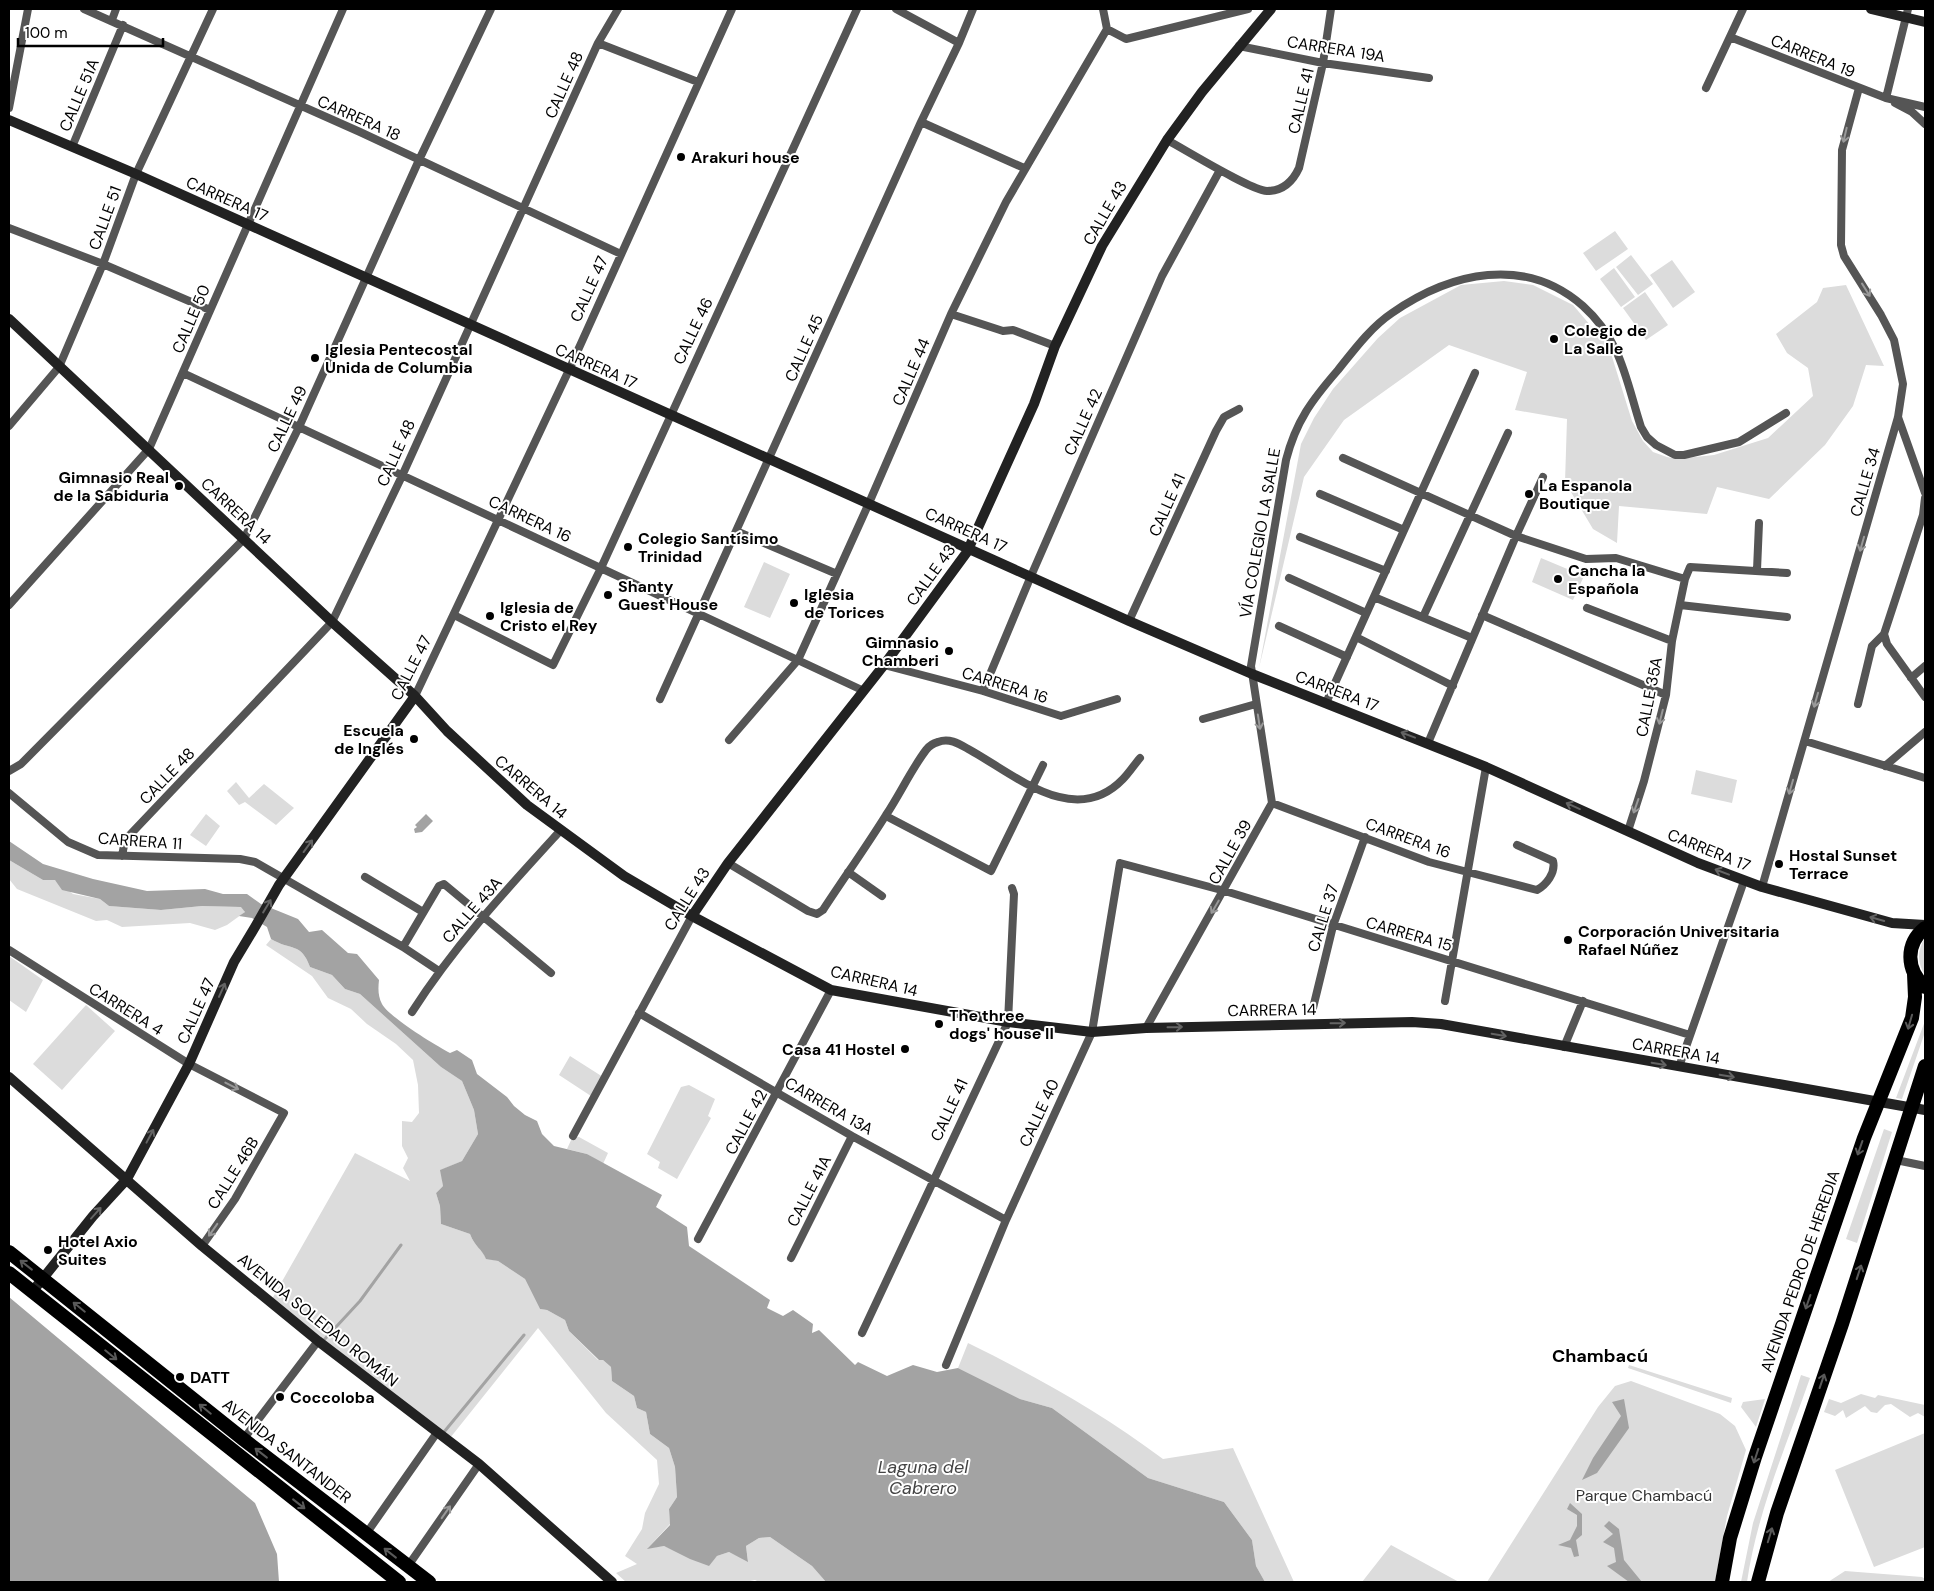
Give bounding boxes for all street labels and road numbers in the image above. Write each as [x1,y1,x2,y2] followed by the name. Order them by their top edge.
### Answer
[1768,30,1858,82] street label: CARRERA 19
[1285,31,1387,67] street label: CARRERA 19A
[540,48,588,122] street label: CALLE 48
[54,55,104,135] street label: CALLE 51A
[1283,66,1319,136] street label: CALLE 41
[314,90,404,146] street label: CARRERA 18
[183,172,271,226] street label: CARRERA 17
[1078,177,1132,249] street label: CALLE 43
[84,183,126,253] street label: CALLE 51
[565,253,613,325] street label: CALLE 47
[167,281,215,357] street label: CALLE 50
[668,294,718,368] street label: CALLE 46
[780,311,828,385] street label: CALLE 45
[887,335,935,409] street label: CALLE 44
[552,339,640,393] street label: CARRERA 17
[262,382,312,456] street label: CALLE 49
[1059,385,1107,459] street label: CALLE 42
[372,416,420,490] street label: CALLE 48
[1845,445,1885,519] street label: CALLE 34
[1235,446,1285,620] street label: VÍA COLEGIO LA SALLE
[1144,470,1190,540] street label: CALLE 41
[196,473,276,549] street label: CARRERA 14
[485,491,575,547] street label: CARRERA 16
[922,503,1010,557] street label: CARRERA 17
[902,540,960,610] street label: CALLE 43
[386,632,436,704] street label: CALLE 47
[1631,655,1667,739] street label: CALLE 35A
[959,662,1051,708] street label: CARRERA 16
[1292,665,1382,717] street label: CARRERA 17
[135,743,199,809] street label: CALLE 48
[490,750,572,824] street label: CARRERA 14
[1362,813,1454,863] street label: CARRERA 16
[1204,816,1256,888] street label: CALLE 39
[1664,824,1754,876] street label: CARRERA 17
[97,828,183,854] street label: CARRERA 11
[659,863,715,935] street label: CALLE 43
[437,872,507,948] street label: CALLE 43A
[1303,882,1343,954] street label: CALLE 37
[1363,912,1455,956] street label: CARRERA 15
[828,961,920,1001] street label: CARRERA 14
[172,975,220,1047] street label: CALLE 47
[85,978,167,1040] street label: CARRERA 4
[1227,999,1317,1021] street label: CARRERA 14
[1630,1033,1722,1069] street label: CARRERA 14
[781,1072,877,1140] street label: CARRERA 13A
[925,1075,973,1145] street label: CALLE 41
[1014,1076,1064,1150] street label: CALLE 40
[720,1086,772,1158] street label: CALLE 42
[203,1133,263,1213] street label: CALLE 46B
[782,1151,836,1230] street label: CALLE 41A
[1756,1167,1845,1375] street label: AVENIDA PEDRO DE HEREDIA
[233,1249,403,1391] street label: AVENIDA SOLEDAD ROMÁN
[218,1394,356,1508] street label: AVENIDA SANTANDER

